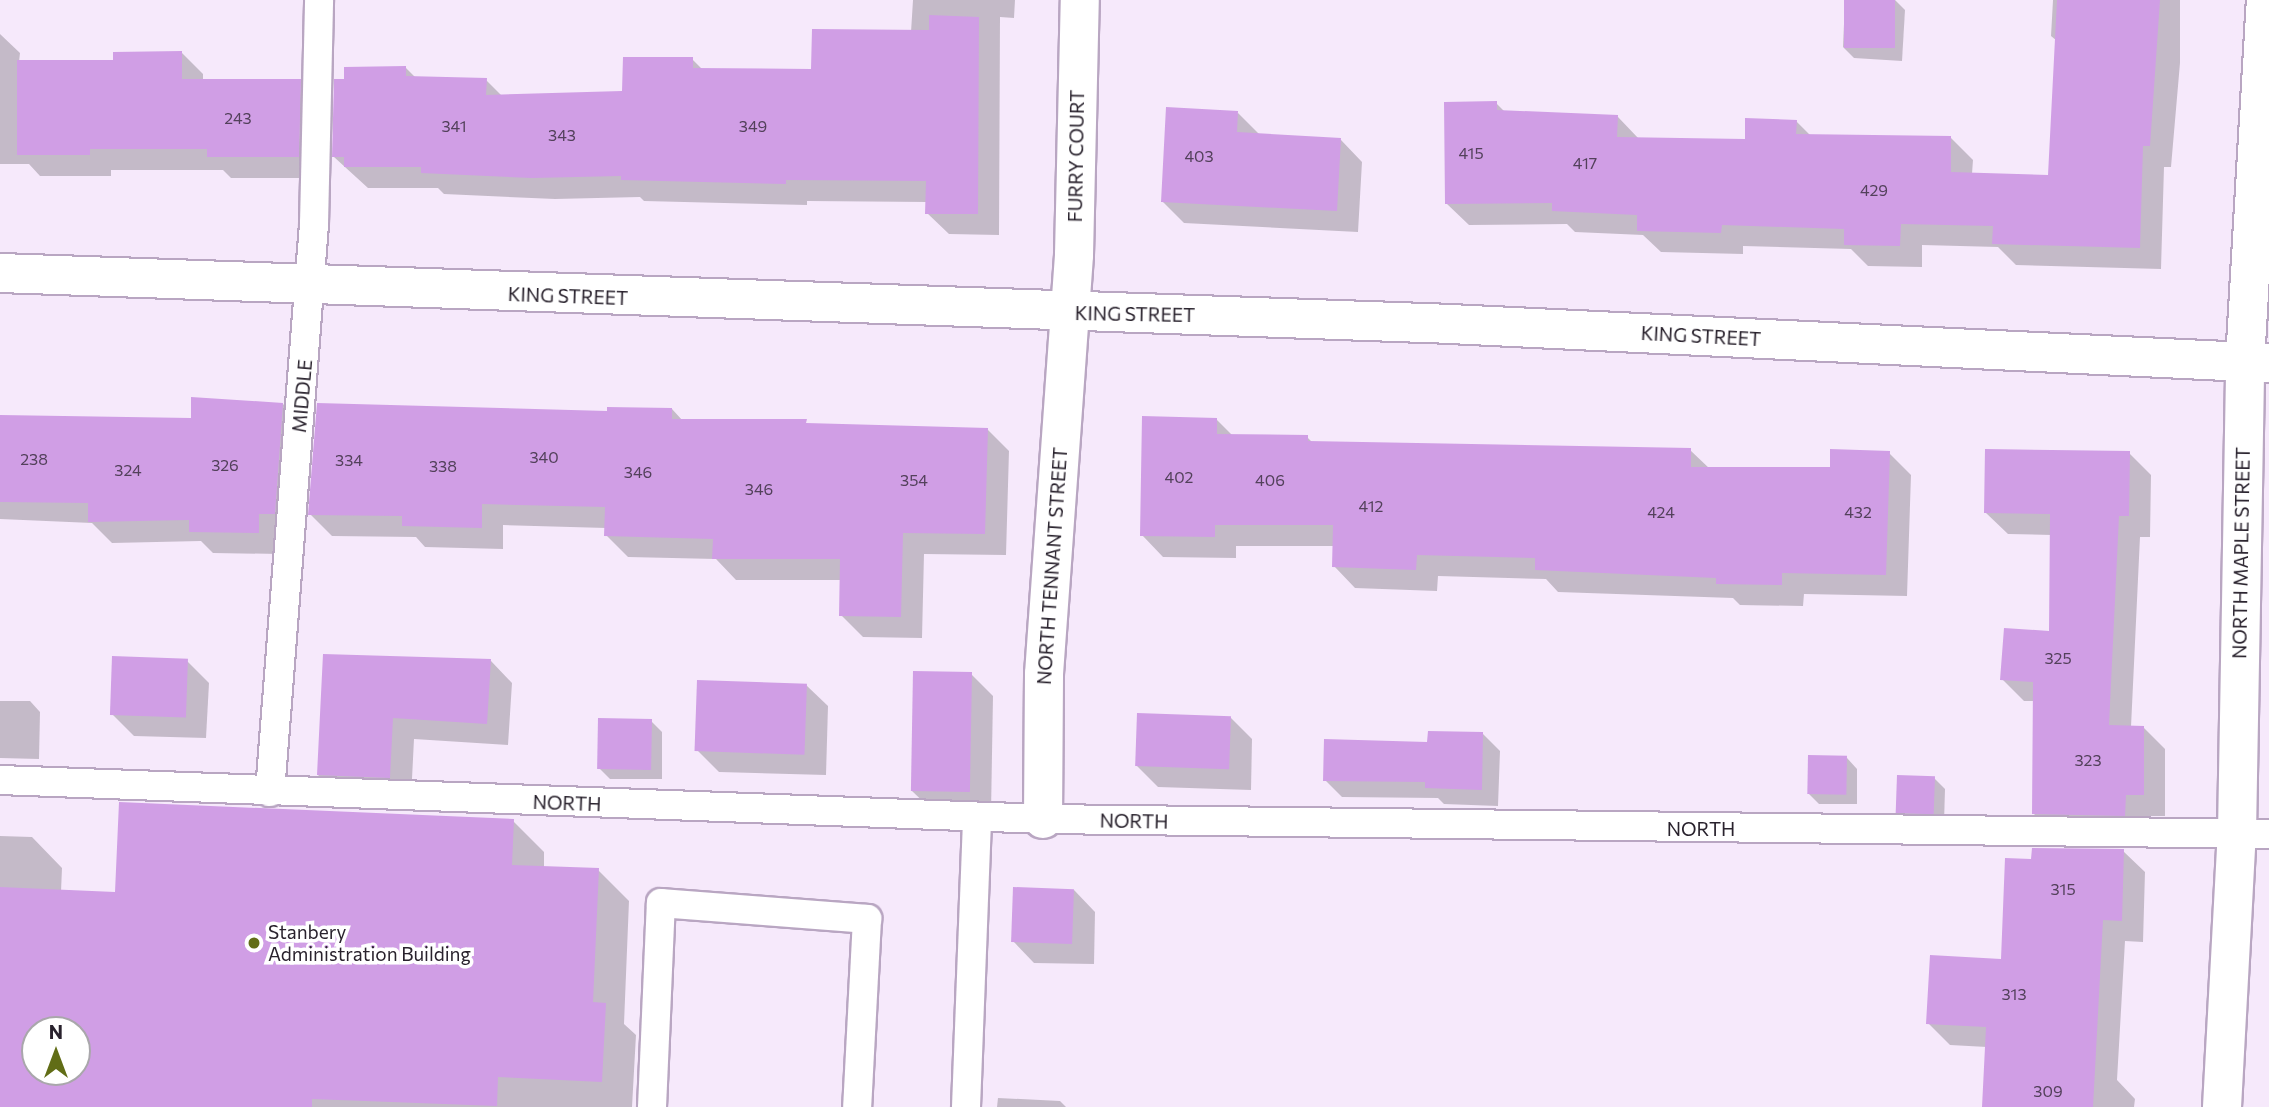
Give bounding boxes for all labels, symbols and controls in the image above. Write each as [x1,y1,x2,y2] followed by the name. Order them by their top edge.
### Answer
[1063,89,1089,223] street label: FURRY COURT
[224,108,252,128] house number: 243
[441,116,467,136] house number: 341
[739,116,767,136] house number: 349
[548,125,576,145] house number: 343
[1458,143,1484,163] house number: 415
[1184,146,1214,166] house number: 403
[1573,153,1597,173] house number: 417
[1860,180,1888,200] house number: 429
[507,283,629,309] street label: KING STREET
[1075,302,1195,326] street label: KING STREET
[1640,321,1762,351] street label: KING STREET
[287,358,317,434] street label: MIDDLE
[1032,446,1072,686] street label: NORTH TENNANT STREET
[529,447,559,467] house number: 340
[2228,447,2254,659] street label: NORTH MAPLE STREET
[20,449,48,469] house number: 238
[335,450,363,470] house number: 334
[211,455,239,475] house number: 326
[429,456,457,476] house number: 338
[114,460,142,480] house number: 324
[624,462,652,482] house number: 346
[1165,467,1193,487] house number: 402
[900,470,928,490] house number: 354
[1255,470,1285,490] house number: 406
[745,479,773,499] house number: 346
[1359,496,1383,516] house number: 412
[1647,502,1675,522] house number: 424
[1844,502,1872,522] house number: 432
[2044,648,2072,668] house number: 325
[2074,750,2102,770] house number: 323
[532,790,602,816] street label: NORTH
[1099,809,1169,833] street label: NORTH
[1667,818,1735,840] street label: NORTH
[2050,879,2076,899] house number: 315
[268,921,471,965] place label: Stanbery Administration Building
[246,935,262,951] marker: Stanbery Administration Building
[2001,984,2027,1004] house number: 313
[21,1016,91,1086] north arrow
[49,1020,63,1043] text: N
[2033,1081,2063,1101] house number: 309

